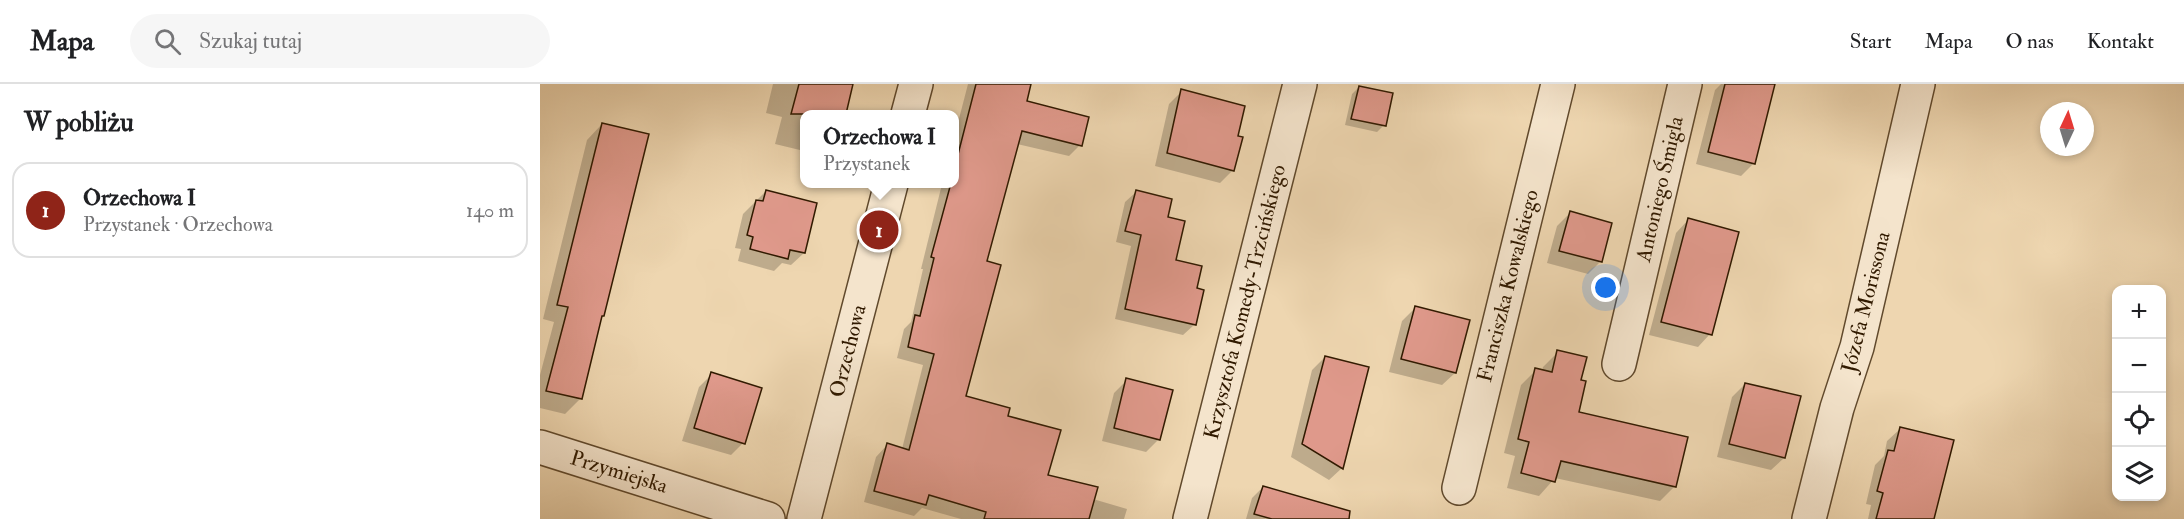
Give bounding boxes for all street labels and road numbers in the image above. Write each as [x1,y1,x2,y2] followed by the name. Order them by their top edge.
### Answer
[1630,113,1690,265] street label: Antoniego Śmigla
[1198,162,1292,442] street label: Krzysztofa Komedy-Trzcińskiego
[1471,187,1545,385] street label: Franciszka Kowalskiego
[1835,228,1897,376] street label: Józefa Morissona
[823,301,873,400] street label: Orzechowa
[567,444,671,500] street label: Przymiejska

